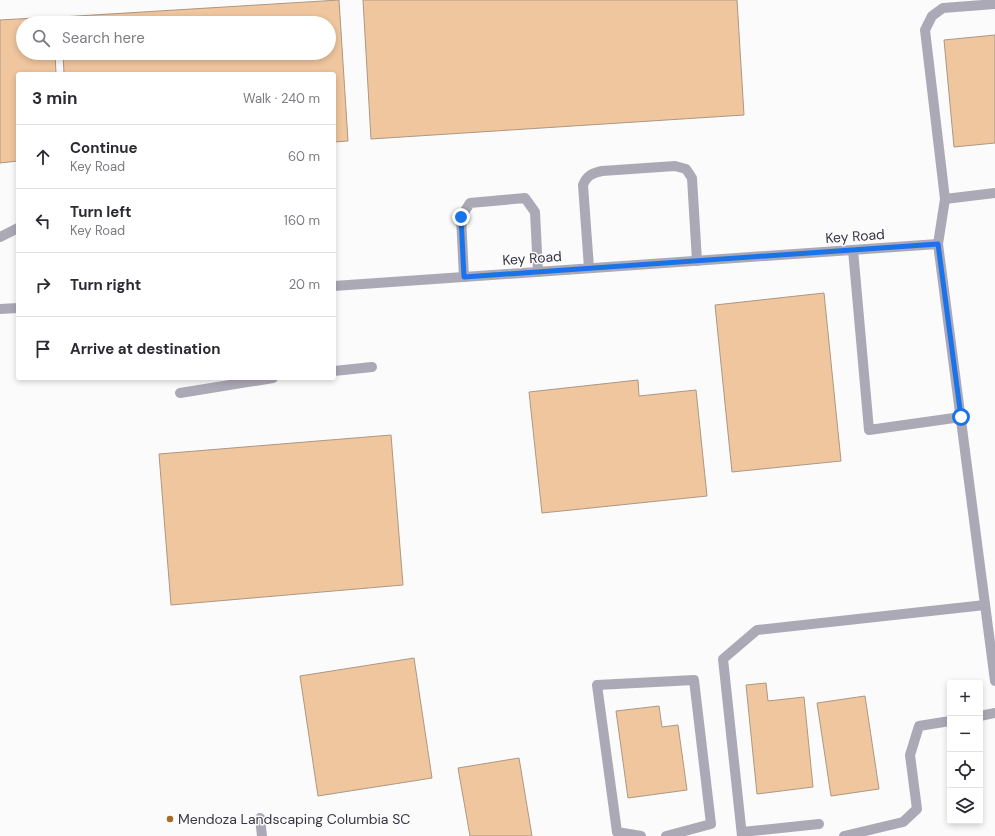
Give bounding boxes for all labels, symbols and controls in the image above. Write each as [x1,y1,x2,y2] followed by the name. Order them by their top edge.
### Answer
[16,16,336,60] search box
[30,27,52,49] icon: search
[62,28,145,48] text: Search here
[32,87,77,109] text: 3 min
[243,90,320,107] text: Walk · 240 m
[70,138,138,158] text: Continue
[32,146,54,168] icon: ahead
[288,148,320,165] text: 60 m
[70,158,125,175] text: Key Road
[70,202,131,222] text: Turn left
[452,208,470,226] route end
[32,210,54,232] icon: left
[284,212,320,229] text: 160 m
[70,222,125,239] text: Key Road
[825,225,885,247] street label: Key Road
[502,247,562,269] street label: Key Road
[32,274,54,296] icon: right
[70,275,141,295] text: Turn right
[289,276,320,293] text: 20 m
[32,338,54,360] icon: arrive
[70,339,221,359] text: Arrive at destination
[952,408,970,426] route start
[947,680,983,824] map controls
[947,680,983,716] button: +
[947,716,983,752] button: −
[947,752,983,788] button: locate
[947,788,983,824] button: layers
[178,810,410,828] place label: Mendoza Landscaping Columbia SC
[165,814,175,824] marker: Mendoza Landscaping Columbia SC

